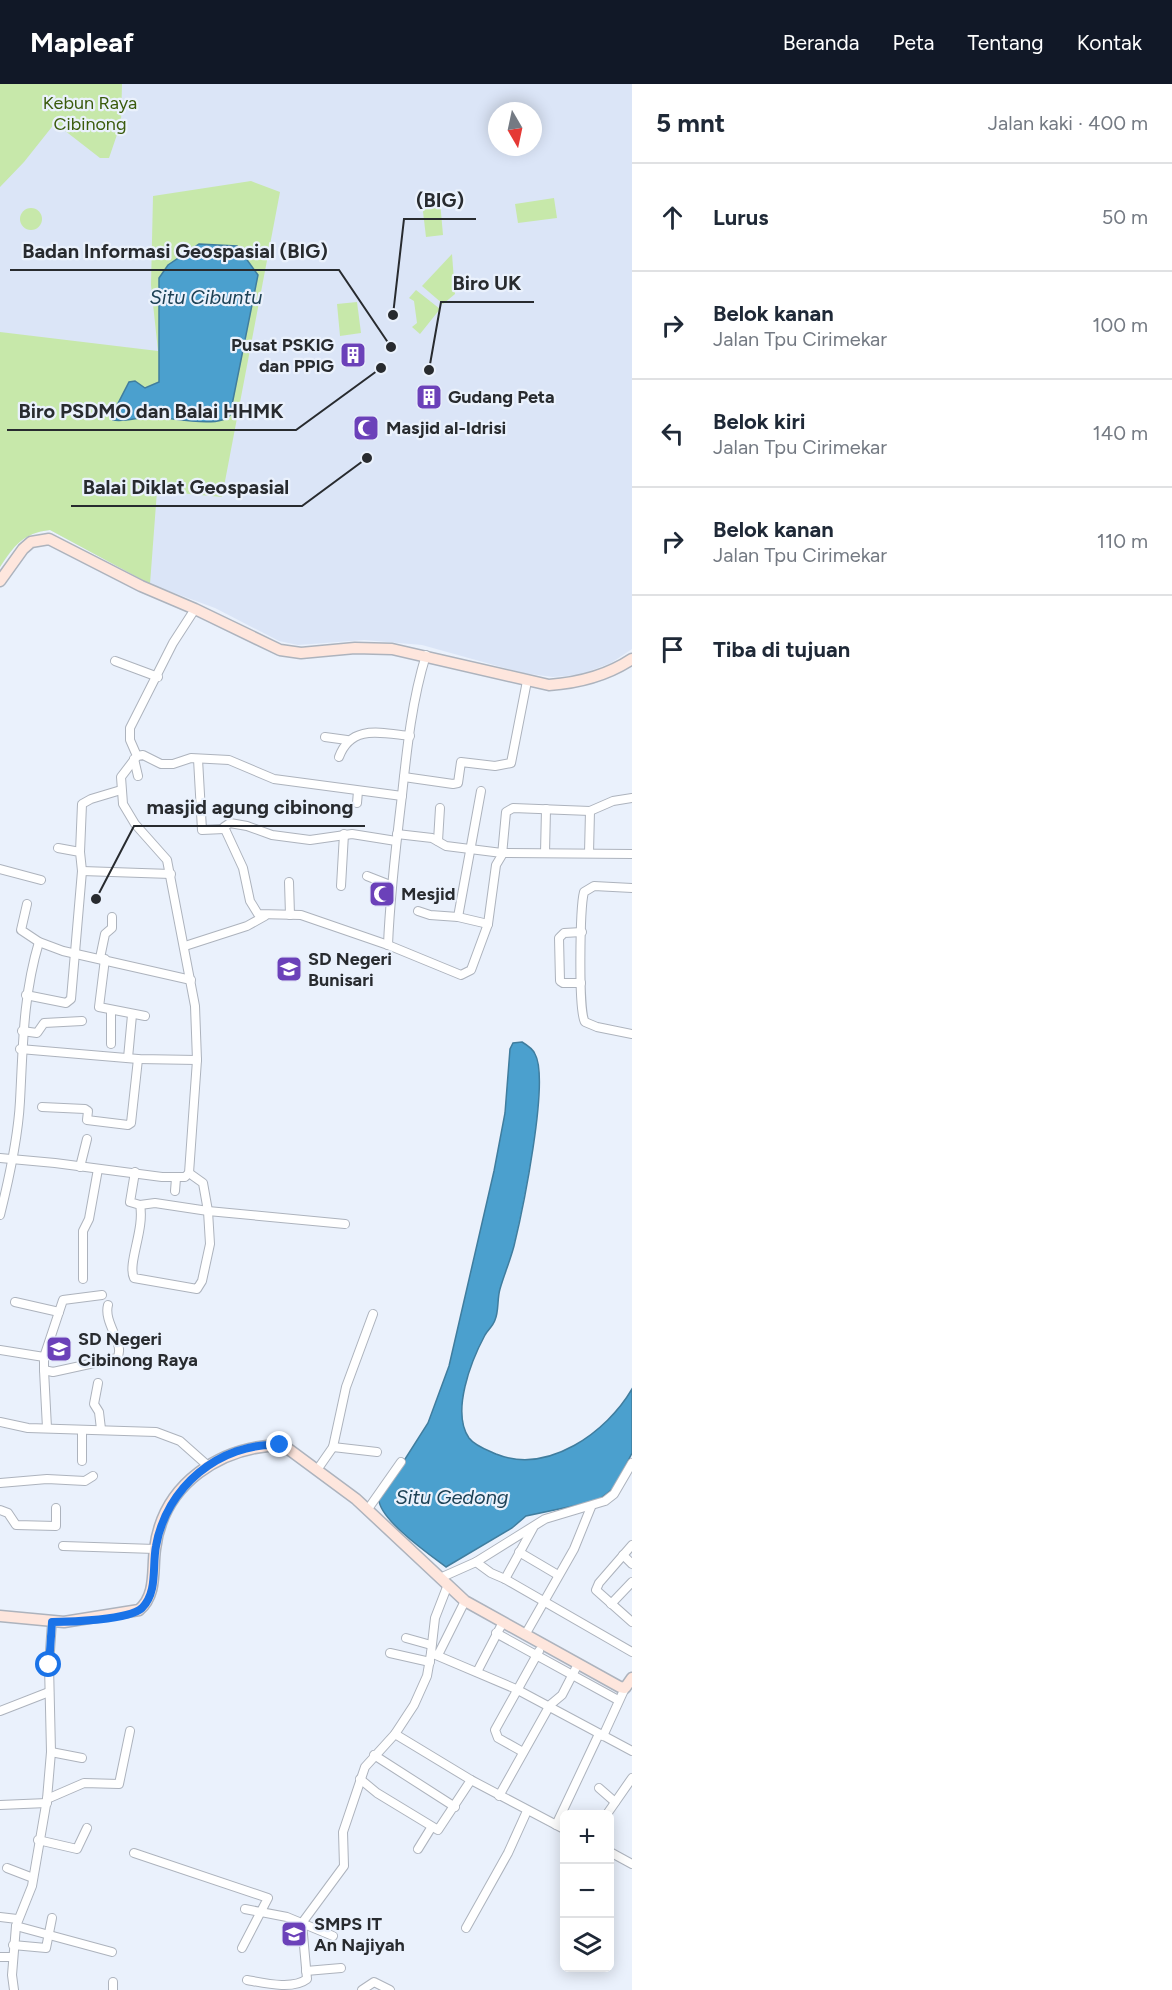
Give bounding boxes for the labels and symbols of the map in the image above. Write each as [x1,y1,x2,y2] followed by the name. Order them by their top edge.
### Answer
[43,92,137,135] park label: Kebun Raya Cibinong
[488,102,542,156] north arrow
[404,181,476,219] callout: (BIG)
[416,188,464,212] text: (BIG)
[10,232,339,270] callout: Badan Informasi Geospasial (BIG)
[22,239,328,263] text: Badan Informasi Geospasial (BIG)
[441,264,534,302] callout: Biro UK
[453,271,522,295] text: Biro UK
[150,285,262,309] water label: Situ Cibuntu
[231,334,334,377] place label: Pusat PSKIG dan PPIG
[338,340,368,370] building icon: Pusat PSKIG dan PPIG
[414,382,444,412] building icon: Gudang Peta
[448,386,555,408] place label: Gudang Peta
[7,392,296,430] callout: Biro PSDMO dan Balai HHMK
[19,399,284,423] text: Biro PSDMO dan Balai HHMK
[351,413,381,443] mosque icon: Masjid al-Idrisi
[386,417,506,439] place label: Masjid al-Idrisi
[71,468,302,506] callout: Balai Diklat Geospasial
[83,475,289,499] text: Balai Diklat Geospasial
[134,788,365,826] callout: masjid agung cibinong
[147,795,354,819] text: masjid agung cibinong
[367,879,397,909] mosque icon: Mesjid
[401,883,455,905] place label: Mesjid
[308,948,392,991] place label: SD Negeri Bunisari
[274,954,304,984] school or university icon: SD Negeri Bunisari
[78,1328,198,1371] place label: SD Negeri Cibinong Raya
[44,1334,74,1364] school or university icon: SD Negeri Cibinong Raya
[266,1431,292,1457] route end
[395,1485,509,1509] water label: Situ Gedong
[35,1651,61,1677] route start
[314,1913,405,1956] place label: SMPS IT An Najiyah
[279,1919,309,1949] school or university icon: SMPS IT An Najiyah

